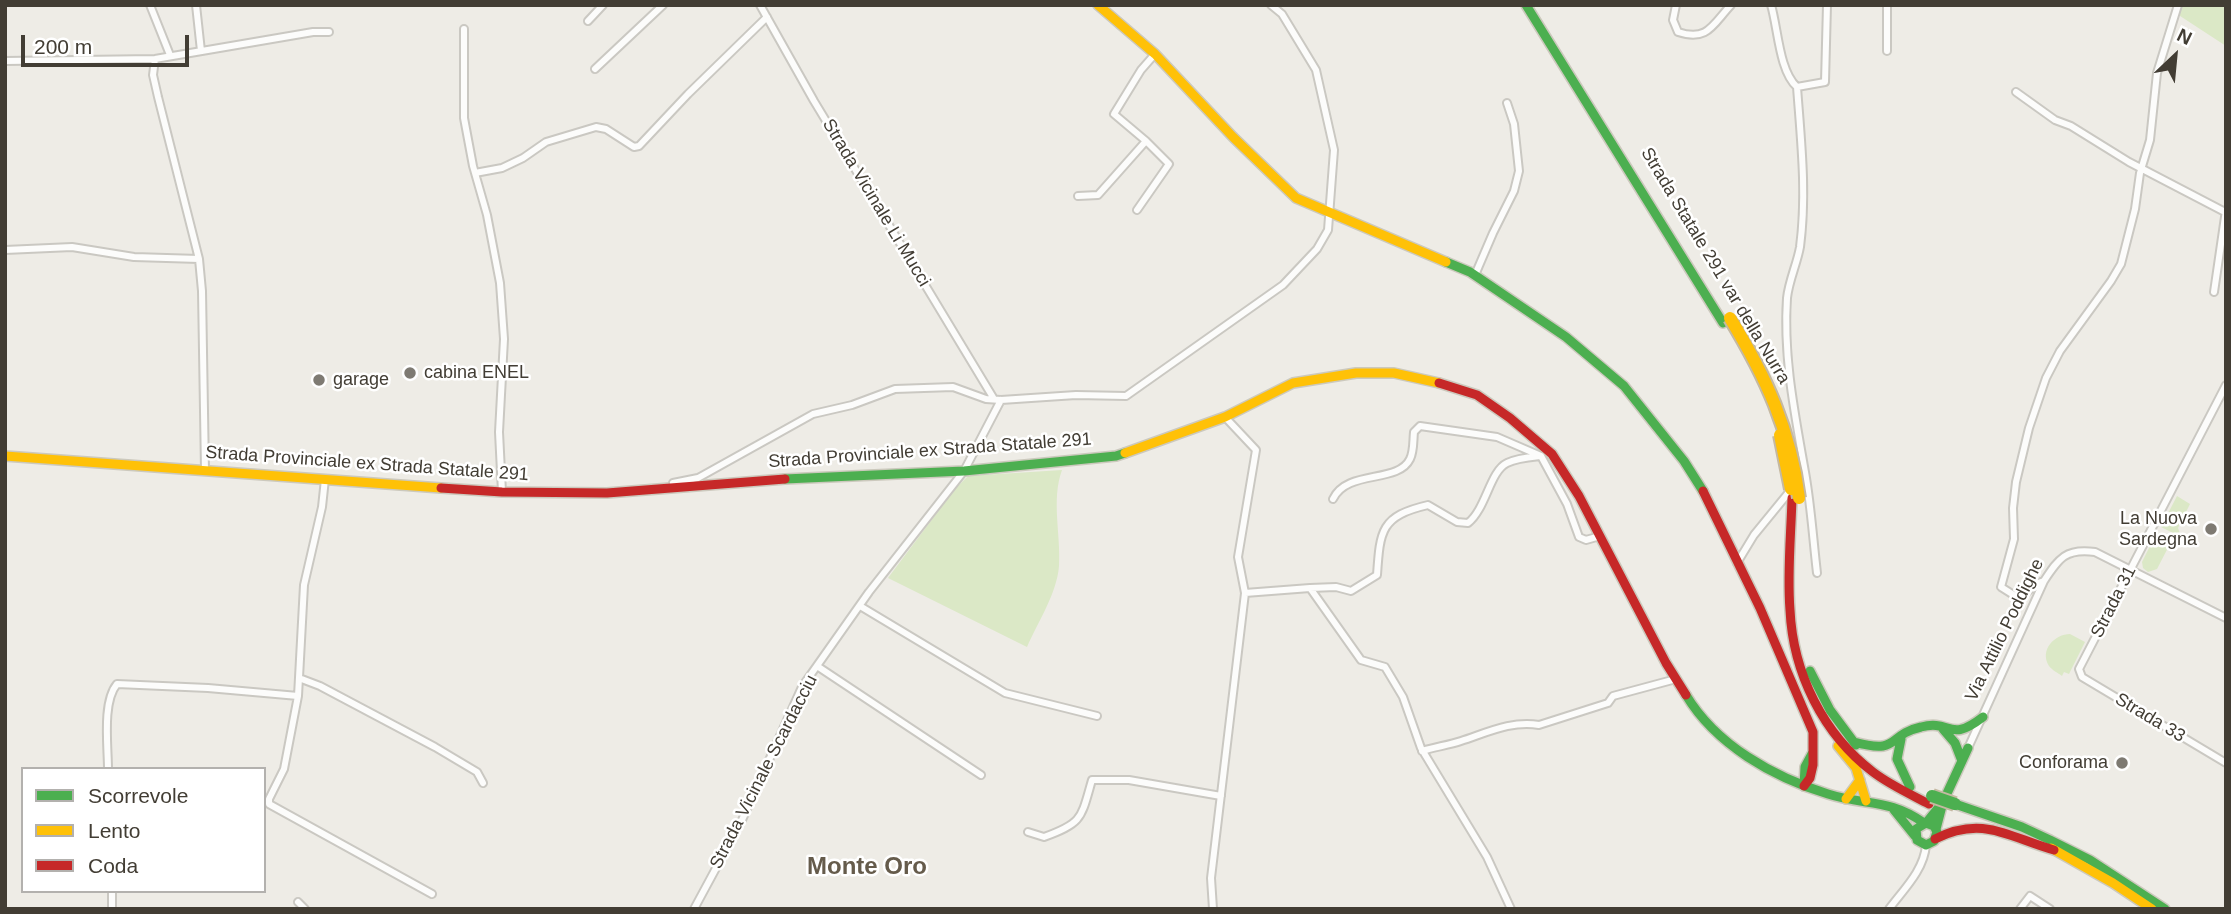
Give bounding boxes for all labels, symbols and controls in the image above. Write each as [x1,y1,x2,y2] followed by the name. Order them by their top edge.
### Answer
[24,21,192,65] scale bar
[2140,21,2210,91] north arrow
[2174,24,2195,49] text: N
[34,35,92,58] text: 200 m
[817,115,935,291] street label: Strada Vicinale Li Mucci
[1636,144,1794,388] street label: Strada Statale 291 var della Nurra
[424,362,529,384] place label: cabina ENEL
[402,365,418,381] marker: cabina ENEL
[333,369,389,391] place label: garage
[311,372,327,388] marker: garage
[768,429,1092,473] street label: Strada Provinciale ex Strada Statale 291
[205,442,529,486] street label: Strada Provinciale ex Strada Statale 291
[2119,508,2197,550] place label: La Nuova Sardegna
[2203,521,2219,537] marker: La Nuova Sardegna
[1961,555,2049,705] street label: Via Attilio Poddighe
[2087,562,2141,642] street label: Strada 31
[706,671,822,873] street label: Strada Vicinale Scardacciu
[2111,689,2189,747] street label: Strada 33
[2019,752,2108,774] place label: Conforama
[2114,755,2130,771] marker: Conforama
[21,767,266,893] legend
[88,784,188,807] text: Scorrevole
[88,819,141,842] text: Lento
[807,853,927,881] district label: Monte Oro
[88,854,138,877] text: Coda

